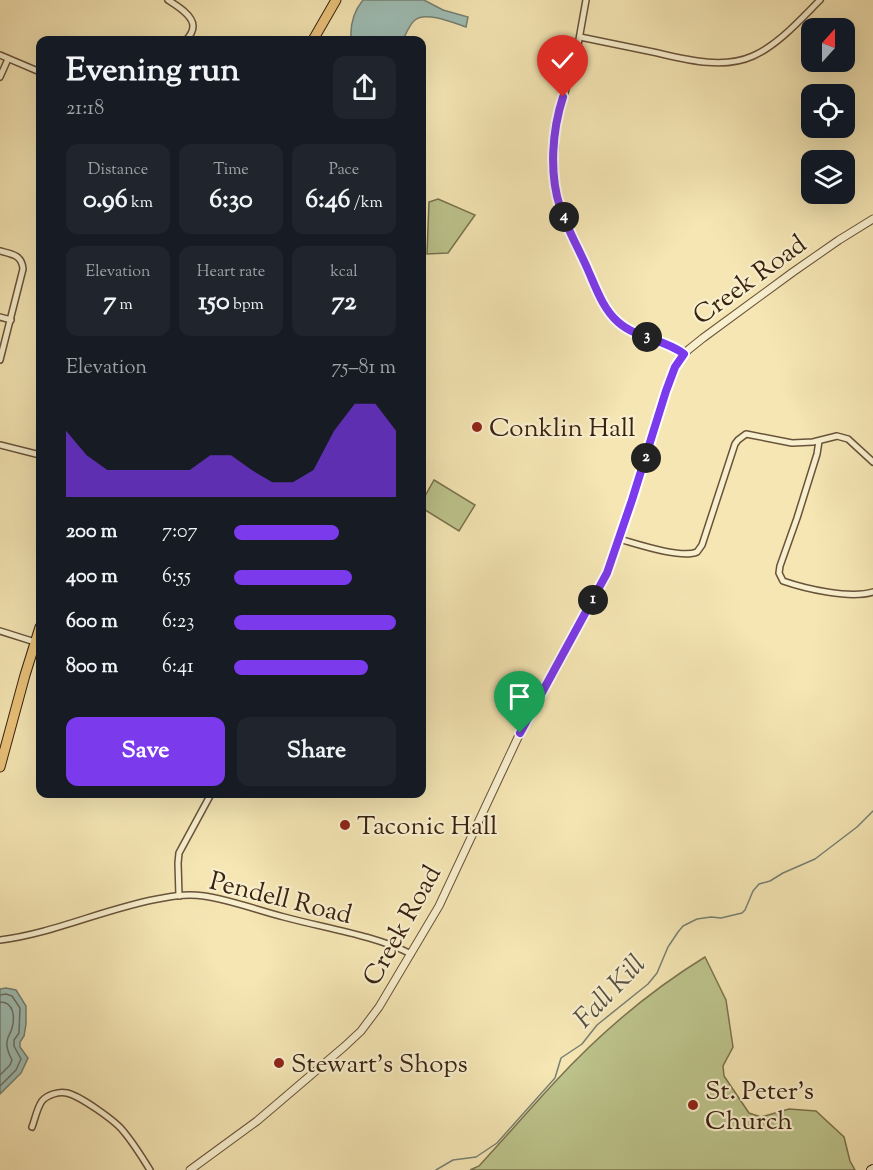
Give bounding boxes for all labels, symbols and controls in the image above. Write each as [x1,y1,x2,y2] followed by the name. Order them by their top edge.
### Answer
[801,18,855,72] north arrow
[801,18,855,204] map controls
[537,35,588,97] pin
[546,44,579,77] icon: check
[66,48,240,96] text: Evening run
[333,56,396,119] button: share
[801,84,855,138] button: locate
[66,95,104,124] text: 21:18
[801,150,855,204] button: layers
[88,159,148,182] text: Distance
[213,159,249,182] text: Time
[329,159,359,182] text: Pace
[83,182,128,219] text: 0.96
[209,182,253,219] text: 6:30
[305,182,350,219] text: 6:46
[128,192,153,215] text: km
[350,192,383,215] text: /km
[549,202,579,232] pin: 4
[560,205,568,228] text: 4
[686,227,815,335] street label: Creek Road
[86,261,150,284] text: Elevation
[197,261,265,284] text: Heart rate
[330,261,358,284] text: kcal
[103,284,116,321] text: 7
[198,284,230,321] text: 150
[332,284,356,321] text: 72
[116,294,133,317] text: m
[230,294,264,317] text: bpm
[632,322,662,352] pin: 3
[644,325,650,348] text: 3
[66,354,147,383] text: Elevation
[332,354,396,383] text: 75–81 m
[489,411,636,448] place label: Conklin Hall
[470,420,484,434] marker: Conklin Hall
[631,443,661,473] pin: 2
[642,446,650,469] text: 2
[66,518,117,547] text: 200 m
[162,518,198,547] text: 7:07
[66,563,118,592] text: 400 m
[162,563,191,592] text: 6:55
[578,585,608,615] pin: 1
[590,588,596,611] text: 1
[66,608,118,637] text: 600 m
[162,608,194,637] text: 6:23
[66,653,118,682] text: 800 m
[162,653,194,682] text: 6:41
[494,671,545,733] pin
[503,680,536,713] icon: arrive
[66,717,225,786] button: Save
[237,717,396,786] button: Share
[357,809,498,846] place label: Taconic Hall
[338,818,352,832] marker: Taconic Hall
[355,859,452,993] street label: Creek Road
[205,864,356,935] street label: Pendell Road
[566,947,656,1038] water label: Fall Kill
[291,1047,468,1084] place label: Stewart's Shops
[272,1056,286,1070] marker: Stewart's Shops
[705,1074,814,1141] place label: St. Peter's Church
[686,1098,700,1112] marker: St. Peter's Church

